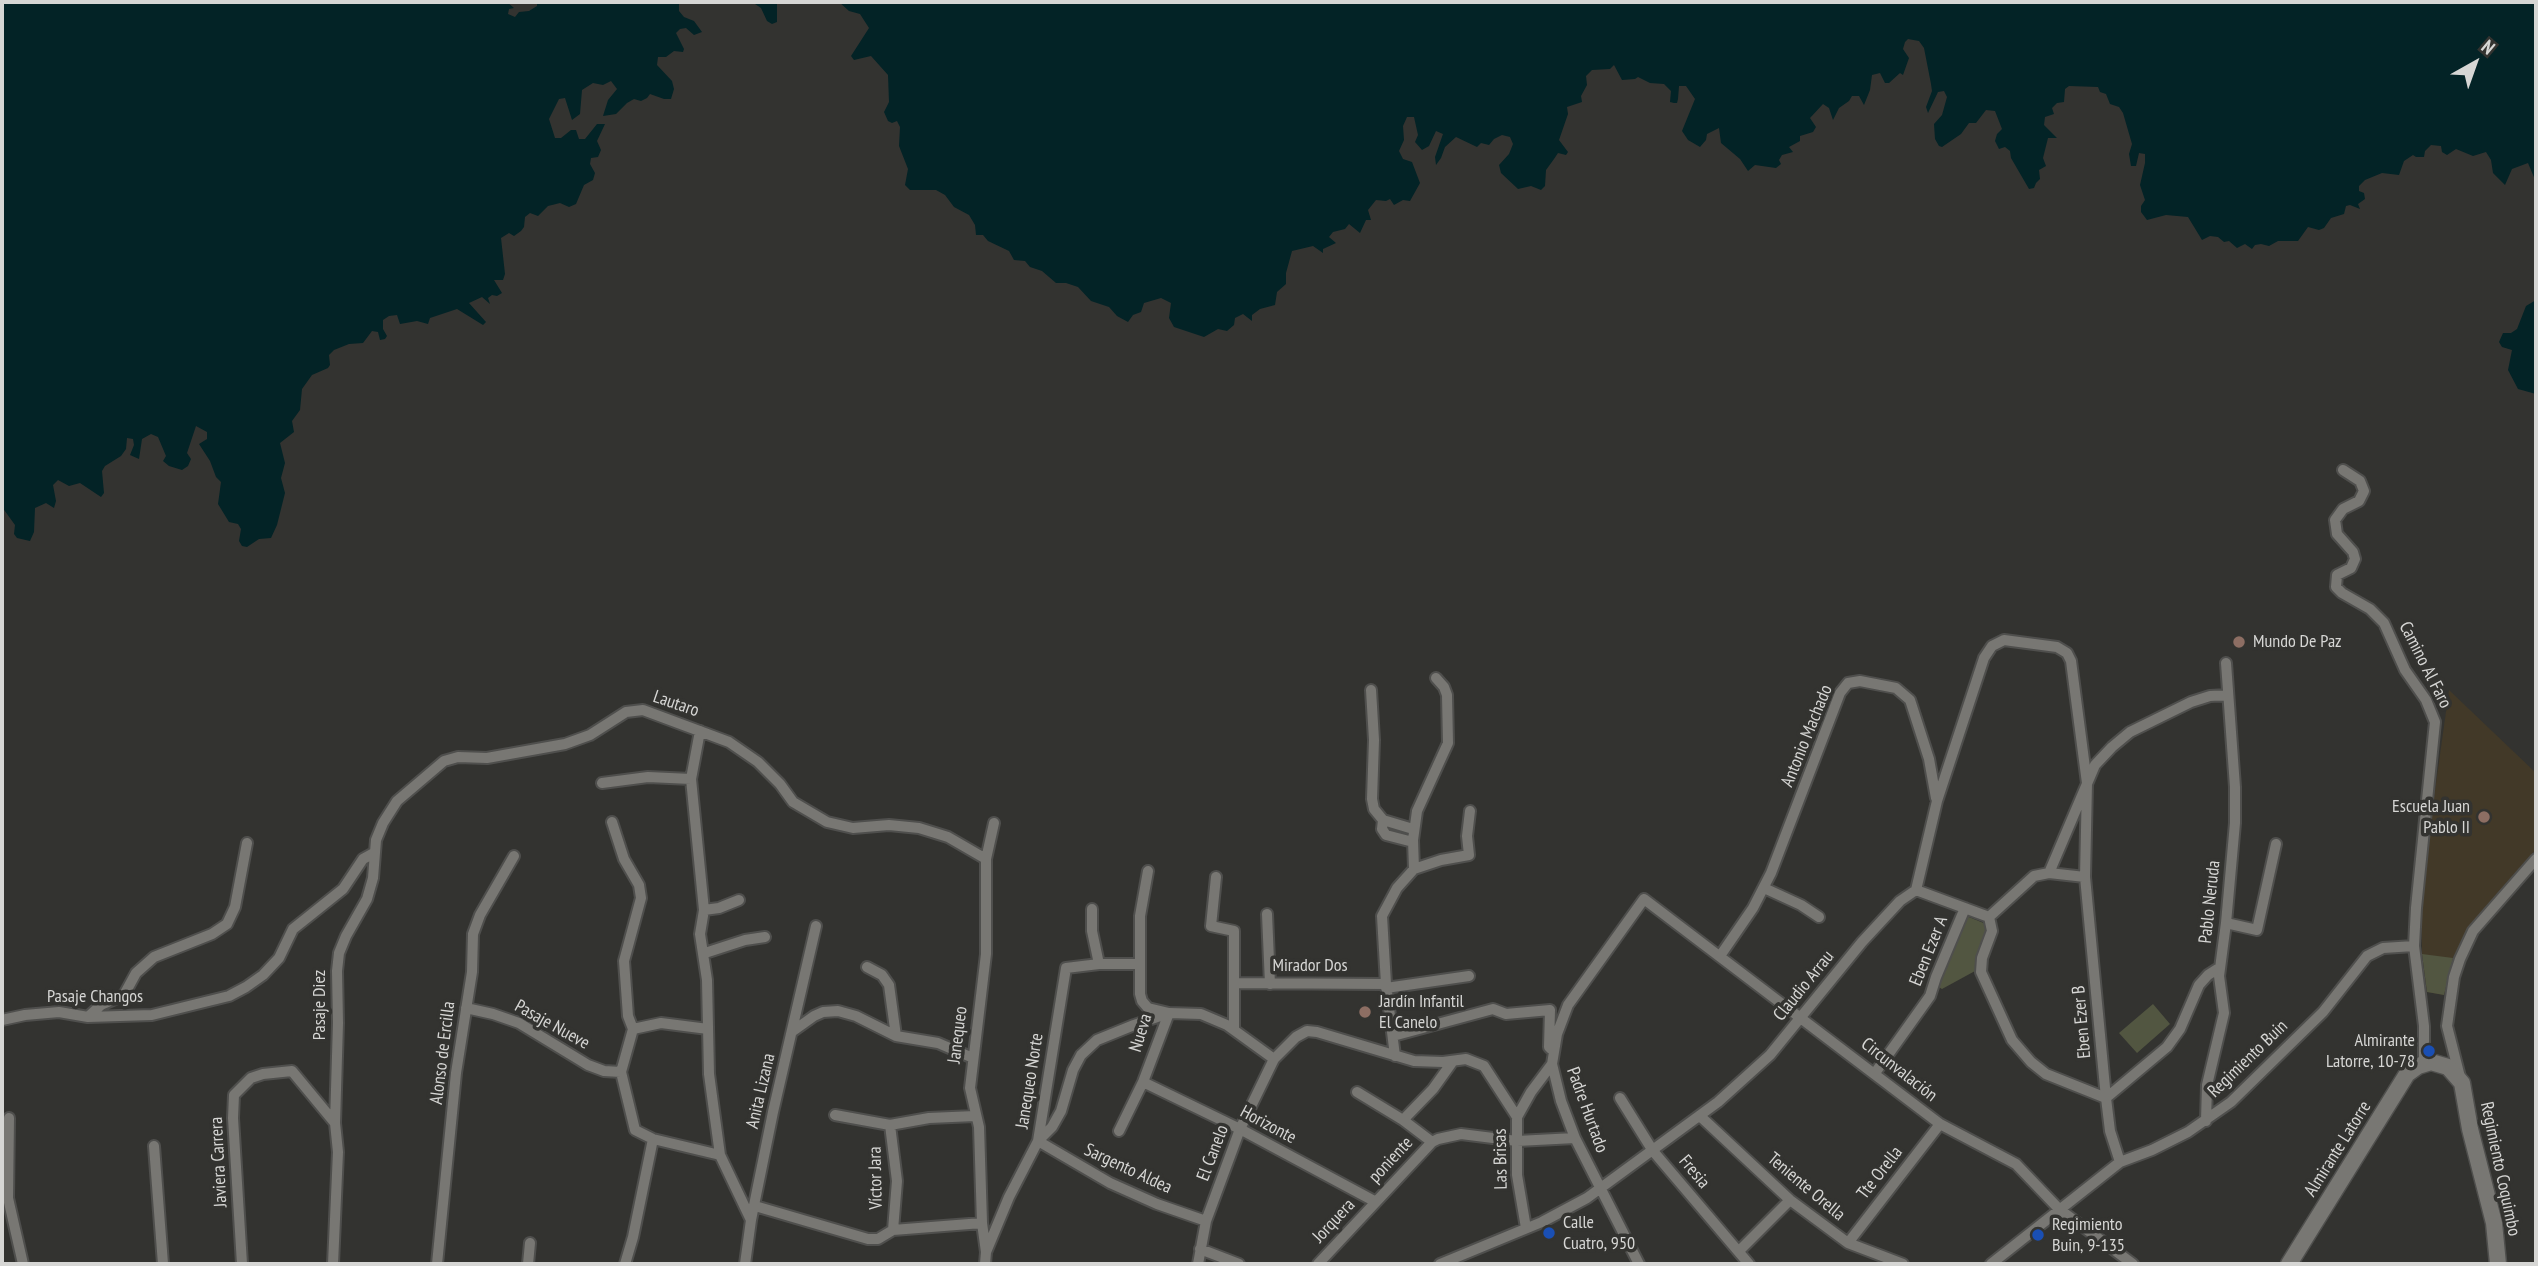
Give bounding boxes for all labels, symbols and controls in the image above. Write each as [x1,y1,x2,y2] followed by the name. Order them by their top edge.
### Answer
[2440,28,2510,98] north arrow
[2477,34,2500,59] text: N
[2394,618,2456,712] street label: Camino Al Faro
[2253,631,2342,653] place label: Mundo De Paz
[2231,634,2247,650] marker: Mundo De Paz
[1777,682,1837,790] street label: Antonio Machado
[650,686,702,722] street label: Lautaro
[2392,796,2470,838] place label: Escuela Juan Pablo II
[2476,809,2492,825] marker: Escuela Juan Pablo II
[2195,859,2225,945] street label: Pablo Neruda
[1905,913,1953,989] street label: Eben Ezer A
[1769,947,1839,1025] street label: Claudio Arrau
[1272,955,1348,977] street label: Mirador Dos
[309,970,331,1040] street label: Pasaje Diez
[2068,985,2096,1059] street label: Eben Ezer B
[47,986,143,1008] street label: Pasaje Changos
[1379,991,1464,1034] place label: Jardín Infantil El Canelo
[511,996,593,1054] street label: Pasaje Nueve
[426,1000,460,1106] street label: Alonso de Ercilla
[1357,1004,1373,1020] marker: Jardín Infantil El Canelo
[944,1005,972,1065] street label: Janequeo
[1125,1011,1157,1055] street label: Nueva
[2204,1016,2292,1102] street label: Regimiento Buin
[2326,1030,2415,1072] place label: Almirante Latorre, 10-78
[1012,1032,1048,1130] street label: Janequeo Norte
[1857,1034,1941,1106] street label: Circunvalación
[2421,1043,2437,1059] marker: Almirante Latorre, 10-78
[742,1051,780,1131] street label: Anita Lizana
[1562,1064,1612,1156] street label: Padre Hurtado
[2300,1097,2376,1201] street label: Almirante Latorre
[2475,1100,2525,1238] street label: Regimiento Coquimbo
[1236,1101,1300,1149] street label: Horizonte
[206,1116,232,1208] street label: Javiera Carrera
[1192,1122,1234,1184] street label: El Canelo
[1490,1128,1512,1190] street label: Las Brisas
[1364,1133,1418,1187] street label: poniente
[1081,1139,1175,1199] street label: Sargento Aldea
[1853,1142,1907,1204] street label: Tte Orella
[865,1146,887,1210] street label: Víctor Jara
[1763,1148,1849,1226] street label: Teniente Orella
[1674,1151,1714,1193] street label: Fresia
[1308,1195,1360,1247] street label: Jorquera
[1563,1212,1635,1254] place label: Calle Cuatro, 950
[2052,1214,2125,1256] place label: Regimiento Buin, 9-135
[1541,1225,1557,1241] marker: Calle Cuatro, 950
[2030,1227,2046,1243] marker: Regimiento Buin, 9-135

